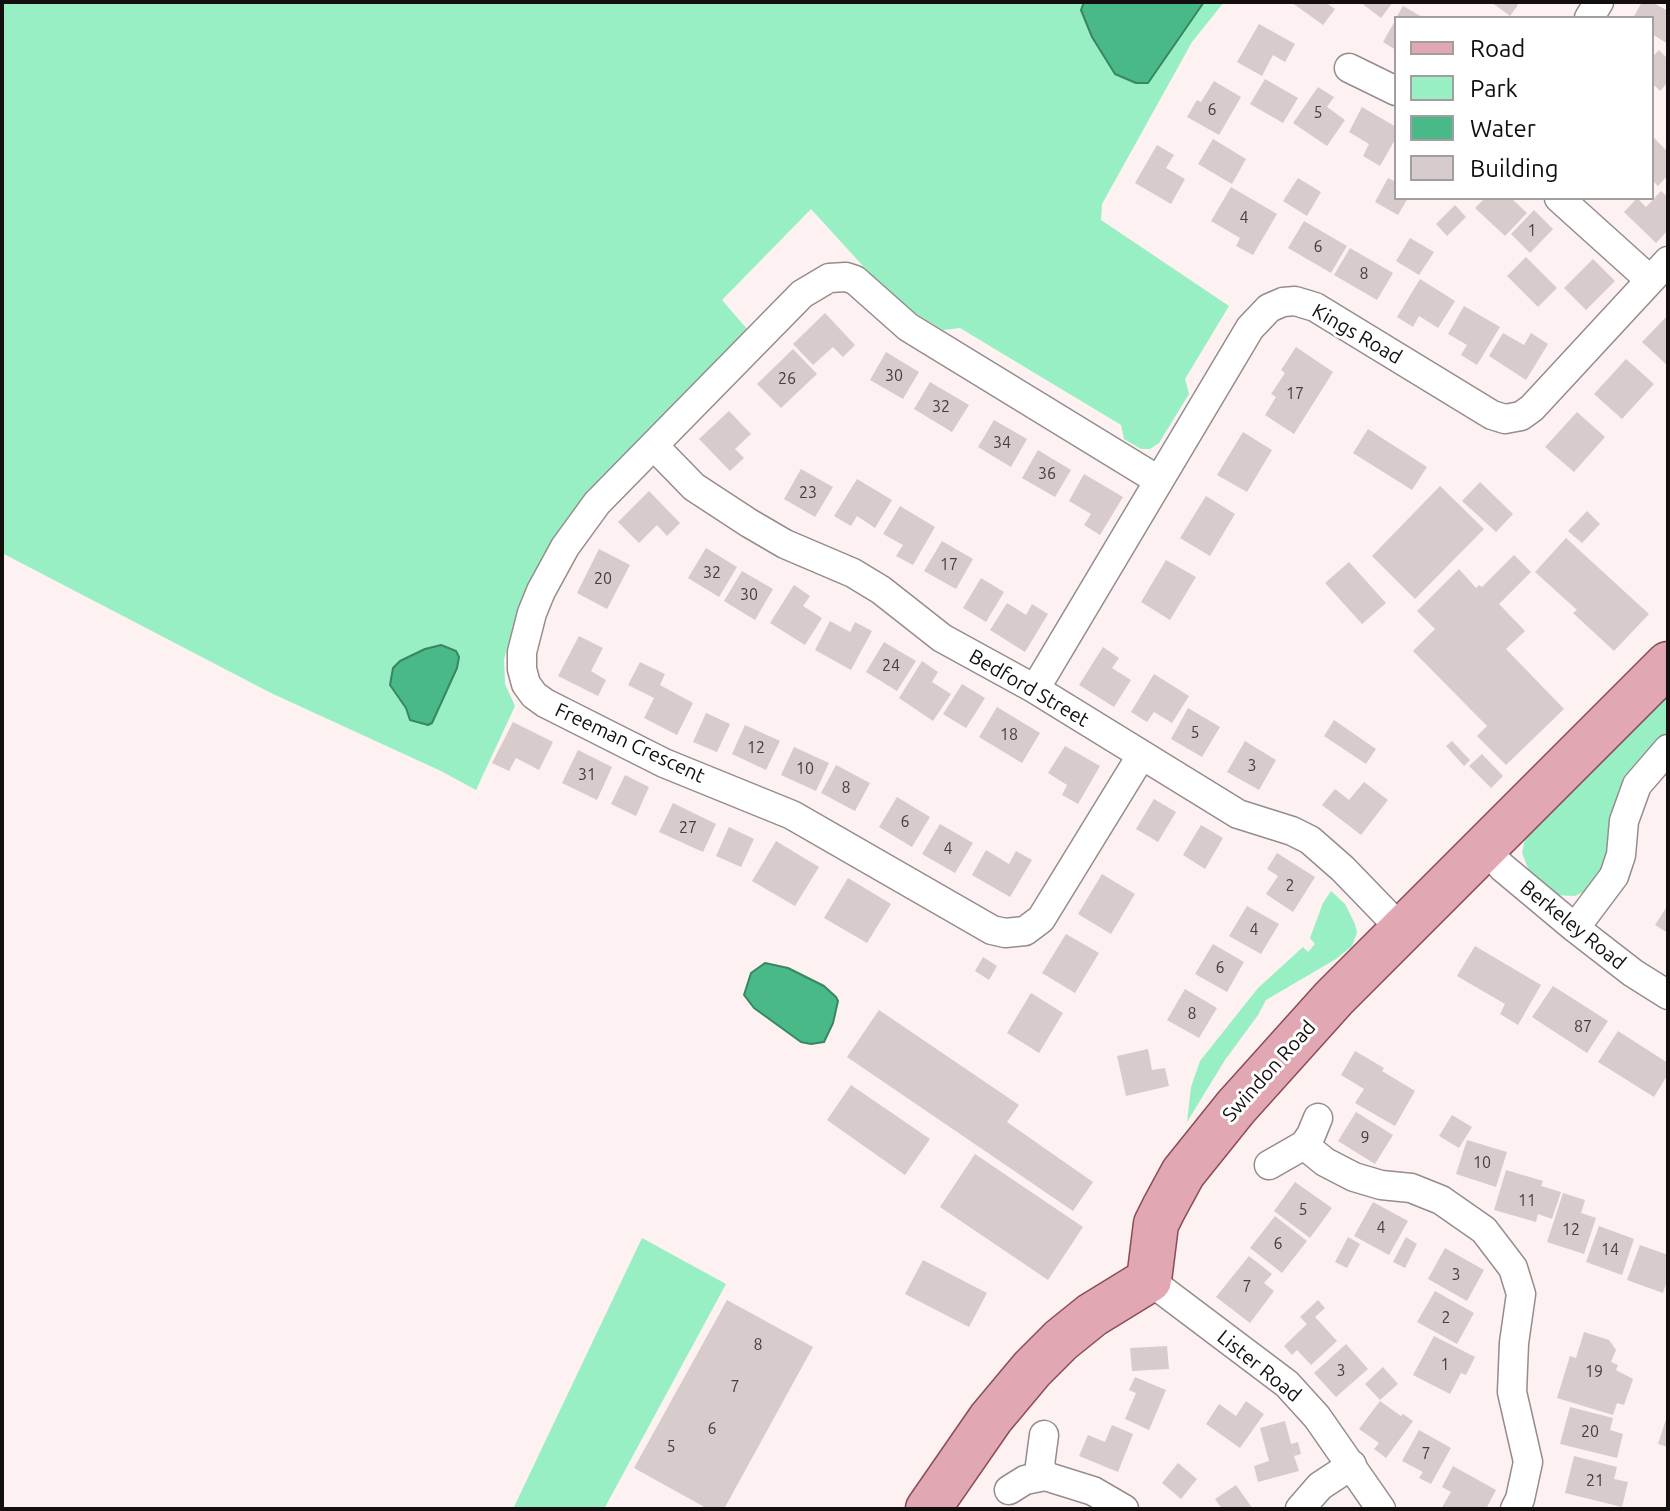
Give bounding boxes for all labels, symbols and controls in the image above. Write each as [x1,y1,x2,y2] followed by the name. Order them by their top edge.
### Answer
[1394,16,1654,200] legend
[1470,35,1525,62] text: Road
[1470,75,1518,102] text: Park
[1207,100,1217,120] house number: 6
[1313,103,1323,123] house number: 5
[1470,115,1536,142] text: Water
[1470,155,1558,182] text: Building
[1239,208,1249,228] house number: 4
[1527,221,1537,241] house number: 1
[1313,237,1323,257] house number: 6
[1359,264,1369,284] house number: 8
[1308,299,1406,369] street label: Kings Road
[885,366,903,386] house number: 30
[778,369,796,389] house number: 26
[1286,384,1304,404] house number: 17
[932,397,950,417] house number: 32
[993,433,1011,453] house number: 34
[1038,464,1056,484] house number: 36
[799,483,817,503] house number: 23
[940,555,958,575] house number: 17
[703,563,721,583] house number: 32
[594,569,612,589] house number: 20
[740,585,758,605] house number: 30
[965,644,1093,732] street label: Bedford Street
[882,656,900,676] house number: 24
[551,698,709,788] street label: Freeman Crescent
[1190,723,1200,743] house number: 5
[1000,725,1018,745] house number: 18
[747,738,765,758] house number: 12
[1247,756,1257,776] house number: 3
[796,759,814,779] house number: 10
[578,765,596,785] house number: 31
[841,778,851,798] house number: 8
[900,812,910,832] house number: 6
[679,818,697,838] house number: 27
[943,839,953,859] house number: 4
[1515,875,1631,975] street label: Berkeley Road
[1285,876,1295,896] house number: 2
[1249,920,1259,940] house number: 4
[1215,958,1225,978] house number: 6
[1187,1004,1197,1024] house number: 8
[1217,1015,1321,1127] street label: Swindon Road
[1574,1017,1592,1037] house number: 87
[1360,1128,1370,1148] house number: 9
[1473,1153,1491,1173] house number: 10
[1518,1191,1536,1211] house number: 11
[1298,1200,1308,1220] house number: 5
[1376,1218,1386,1238] house number: 4
[1562,1220,1580,1240] house number: 12
[1273,1234,1283,1254] house number: 6
[1601,1240,1619,1260] house number: 14
[1451,1265,1461,1285] house number: 3
[1242,1277,1252,1297] house number: 7
[1441,1308,1451,1328] house number: 2
[1212,1325,1306,1407] street label: Lister Road
[753,1335,763,1355] house number: 8
[1440,1355,1450,1375] house number: 1
[1336,1361,1346,1381] house number: 3
[1585,1362,1603,1382] house number: 19
[730,1377,740,1397] house number: 7
[707,1419,717,1439] house number: 6
[1581,1422,1599,1442] house number: 20
[666,1437,676,1457] house number: 5
[1421,1444,1431,1464] house number: 7
[1586,1471,1604,1491] house number: 21

